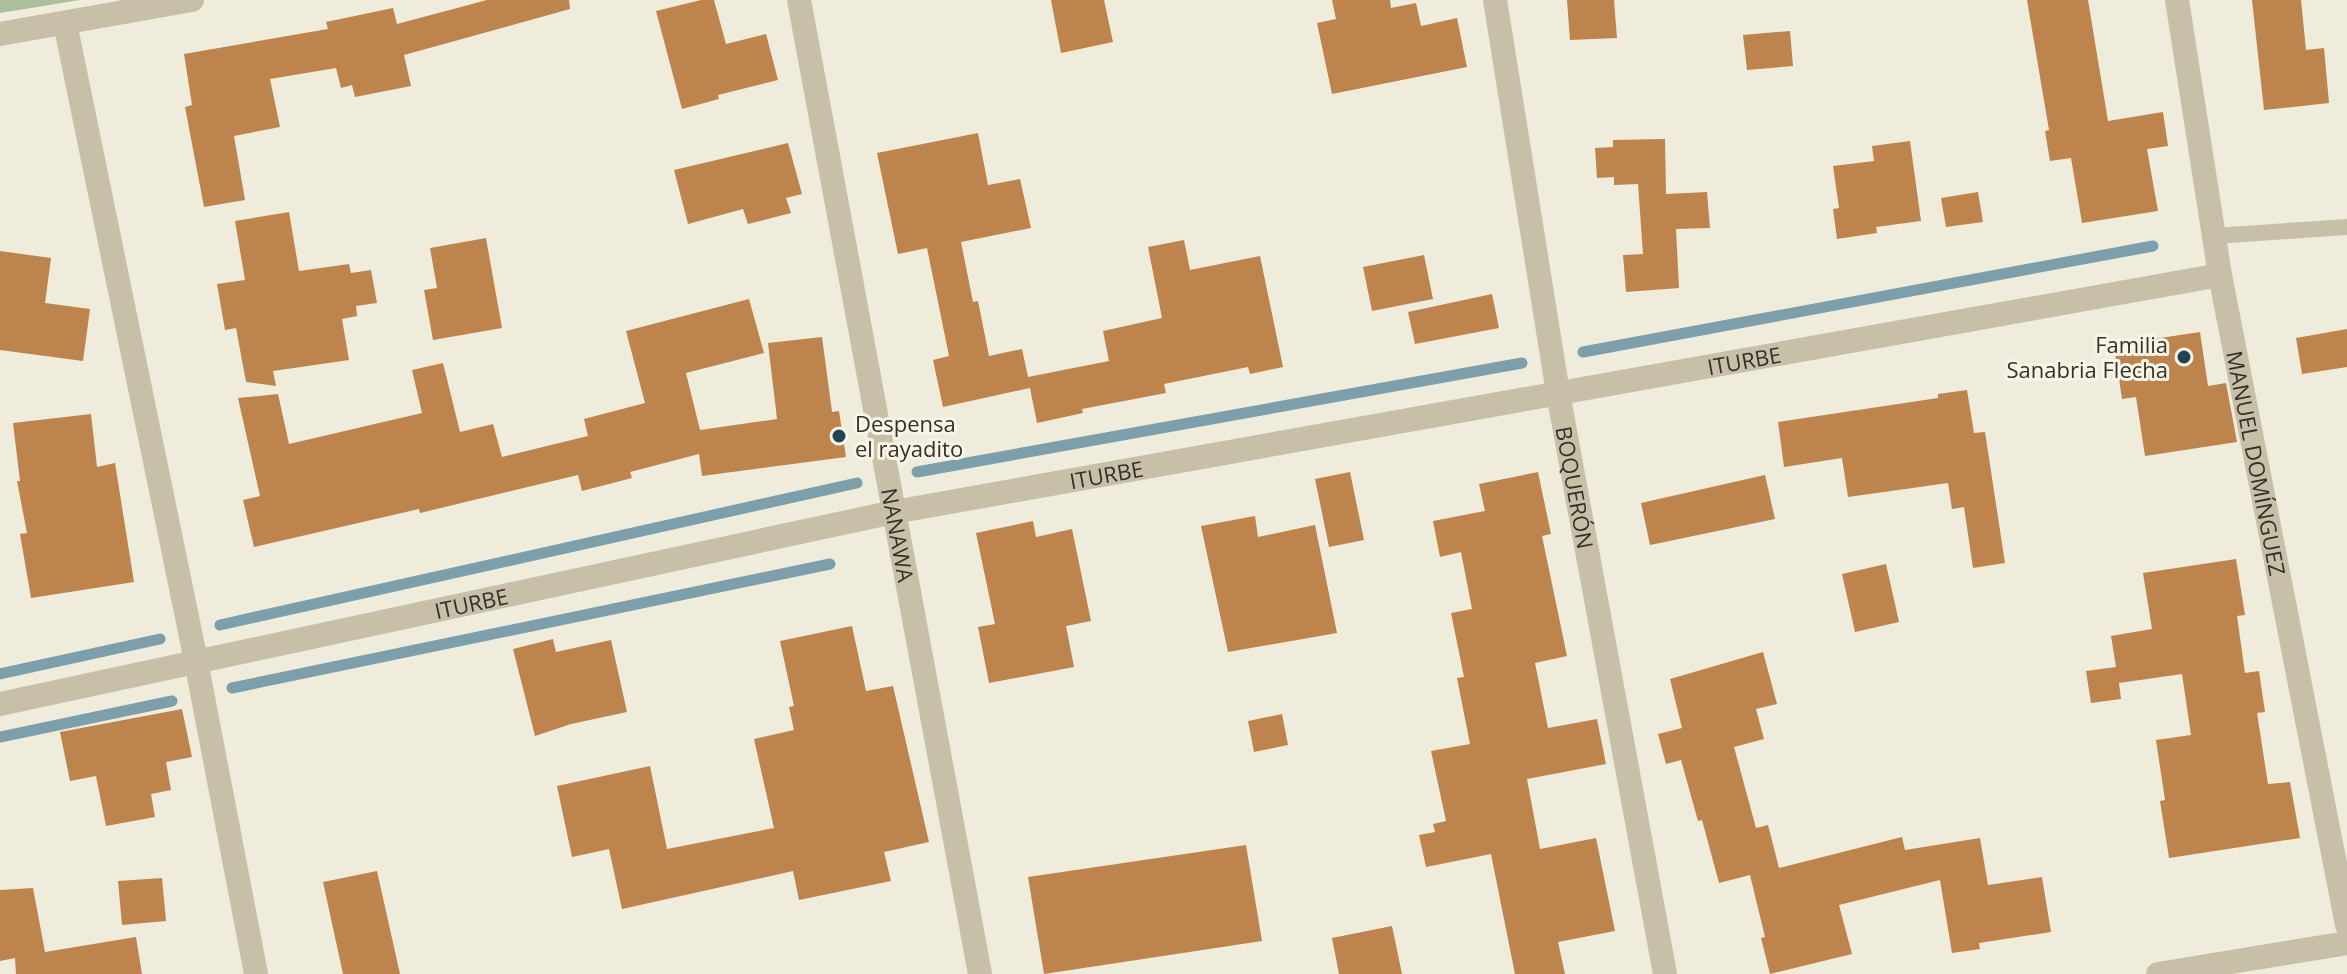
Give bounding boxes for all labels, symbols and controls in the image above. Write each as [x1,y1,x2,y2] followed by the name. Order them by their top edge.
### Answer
[2007,329,2168,384] place label: Familia Sanabria Flecha
[1705,339,1783,381] street label: ITURBE
[2175,348,2193,366] marker: Familia Sanabria Flecha
[2220,348,2293,578] street label: MANUEL DOMÍNGUEZ
[855,408,963,463] place label: Despensa el rayadito
[1549,424,1601,551] street label: BOQUERÓN
[830,427,848,445] marker: Despensa el rayadito
[1067,453,1145,495] street label: ITURBE
[875,485,922,584] street label: NANAWA
[432,580,511,625] street label: ITURBE

